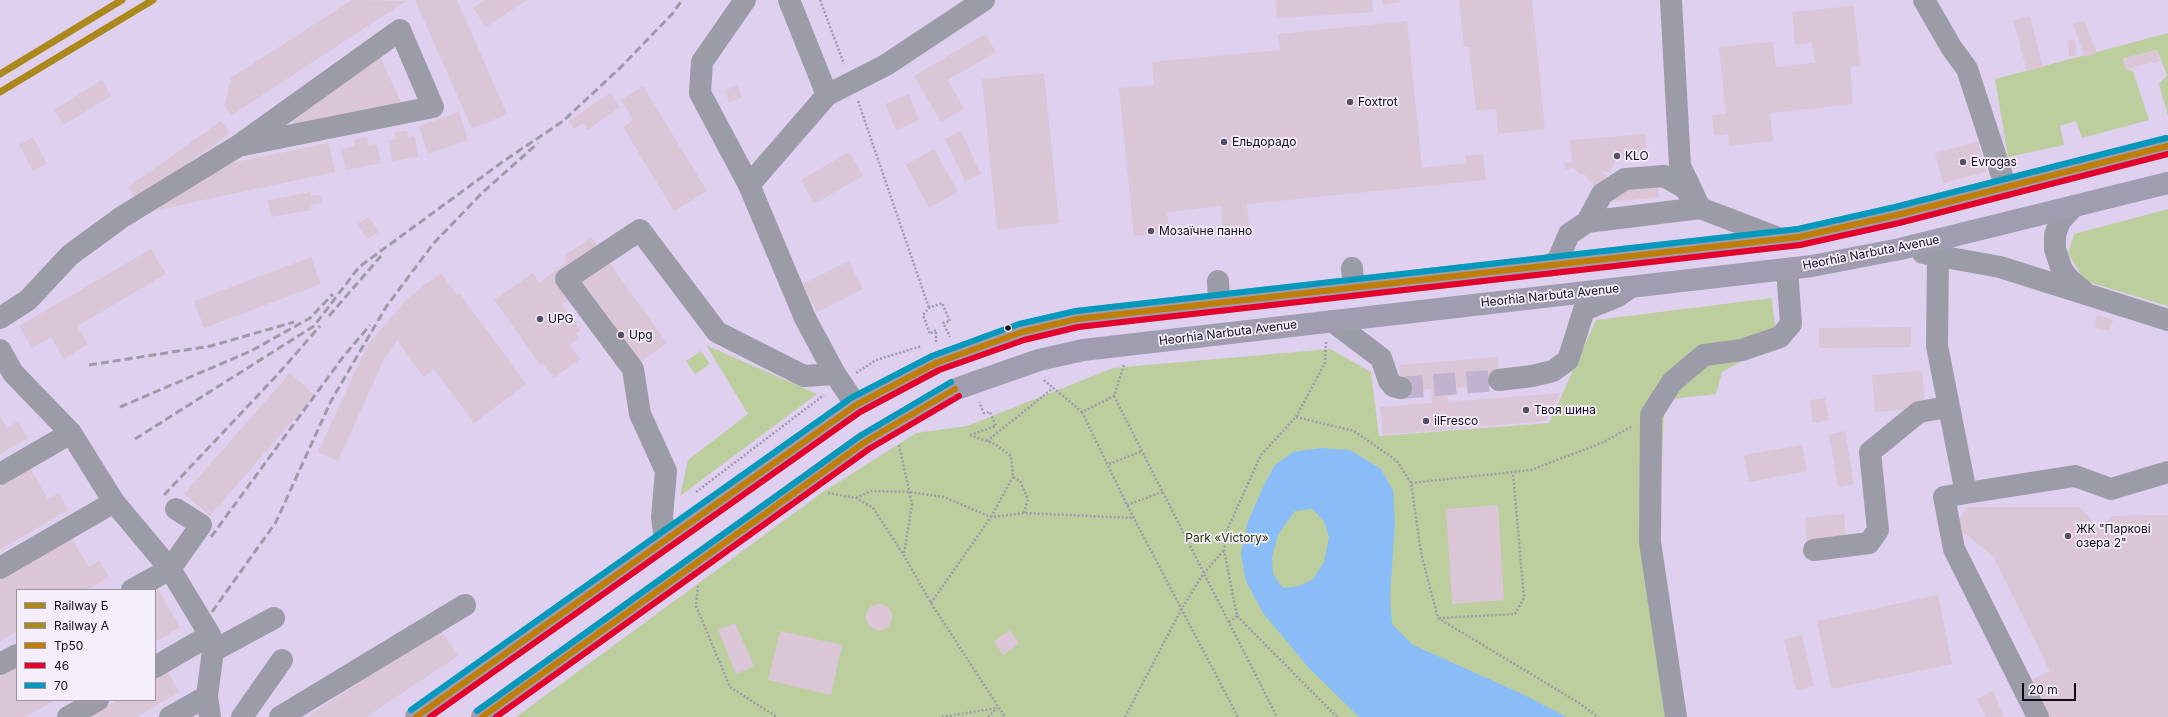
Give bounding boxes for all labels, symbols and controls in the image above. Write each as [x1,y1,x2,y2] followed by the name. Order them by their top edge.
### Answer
[1358,95,1398,109] place label: Foxtrot
[1345,97,1355,107] marker: Foxtrot
[1232,135,1296,149] place label: Ельдорадо
[1219,137,1229,147] marker: Ельдорадо
[1625,149,1649,163] place label: KLO
[1612,151,1622,161] marker: KLO
[1971,155,2017,169] place label: Evrogas
[1958,157,1968,167] marker: Evrogas
[1159,224,1252,238] place label: Мозаїчне панно
[1146,226,1156,236] marker: Мозаїчне панно
[1801,233,1941,273] street label: Heorhia Narbuta Avenue
[1480,282,1620,310] street label: Heorhia Narbuta Avenue
[548,312,574,326] place label: UPG
[535,314,545,324] marker: UPG
[1158,317,1298,349] street label: Heorhia Narbuta Avenue
[1003,323,1013,333] unlabelled marker
[629,328,653,342] place label: Upg
[616,330,626,340] marker: Upg
[1534,403,1596,417] place label: Твоя шина
[1521,405,1531,415] marker: Твоя шина
[1434,414,1478,428] place label: ilFresco
[1421,416,1431,426] marker: ilFresco
[2076,522,2151,550] place label: ЖК "Паркові озера 2"
[1185,531,1269,545] park label: Park «Victory»
[2063,531,2073,541] marker: ЖК "Паркові озера 2"
[16,589,156,701] legend
[54,598,108,613] text: Railway Б
[54,618,109,633] text: Railway A
[54,638,83,653] text: Тр50
[54,658,69,673] text: 46
[2024,675,2078,701] scale bar
[54,678,68,693] text: 70
[2029,682,2058,697] text: 20 m

